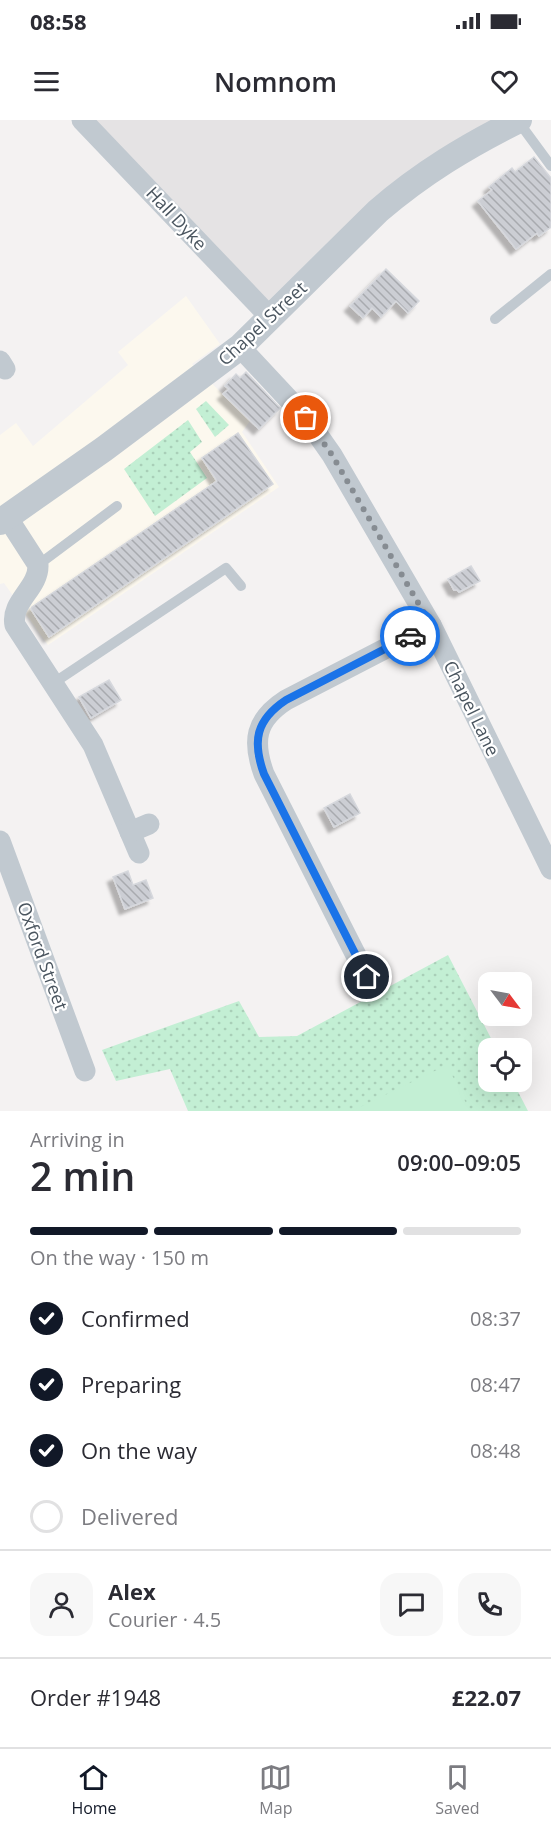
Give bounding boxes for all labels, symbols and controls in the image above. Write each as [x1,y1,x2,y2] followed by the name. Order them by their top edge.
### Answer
[30,6,87,36] text: 08:58
[214,63,337,100] text: Nomnom
[30,65,63,98] icon: menu
[488,65,521,98] icon: heart
[141,181,213,255] street label: Hall Dyke
[212,276,312,370] street label: Chapel Street
[280,392,331,443] pin
[289,401,322,434] icon: bag
[380,606,440,666] courier
[394,620,427,653] icon: car
[439,656,505,760] street label: Chapel Lane
[12,899,74,1013] street label: Oxford Street
[341,951,392,1002] pin
[350,960,383,993] icon: home
[478,972,532,1026] north arrow
[478,972,532,1092] map controls
[478,1038,532,1092] button: locate
[30,1126,125,1153] text: Arriving in
[397,1147,521,1177] text: 09:00–09:05
[30,1149,135,1202] text: 2 min
[30,1244,209,1271] text: On the way · 150 m
[30,1302,63,1335] icon: check
[81,1303,190,1333] text: Confirmed
[470,1305,521,1332] text: 08:37
[30,1368,63,1401] icon: check
[81,1369,181,1399] text: Preparing
[470,1371,521,1398] text: 08:47
[30,1434,63,1467] icon: check
[81,1435,197,1465] text: On the way
[470,1437,521,1464] text: 08:48
[81,1501,179,1531] text: Delivered
[30,1573,93,1636] button: person
[380,1573,443,1636] button: chat
[458,1573,521,1636] button: phone
[108,1576,156,1606] text: Alex
[108,1606,221,1633] text: Courier · 4.5
[30,1682,161,1712] text: Order #1948
[452,1682,521,1712] text: £22.07
[71,1761,117,1819] tab: Home
[259,1761,292,1819] tab: Map
[435,1761,480,1819] tab: Saved

